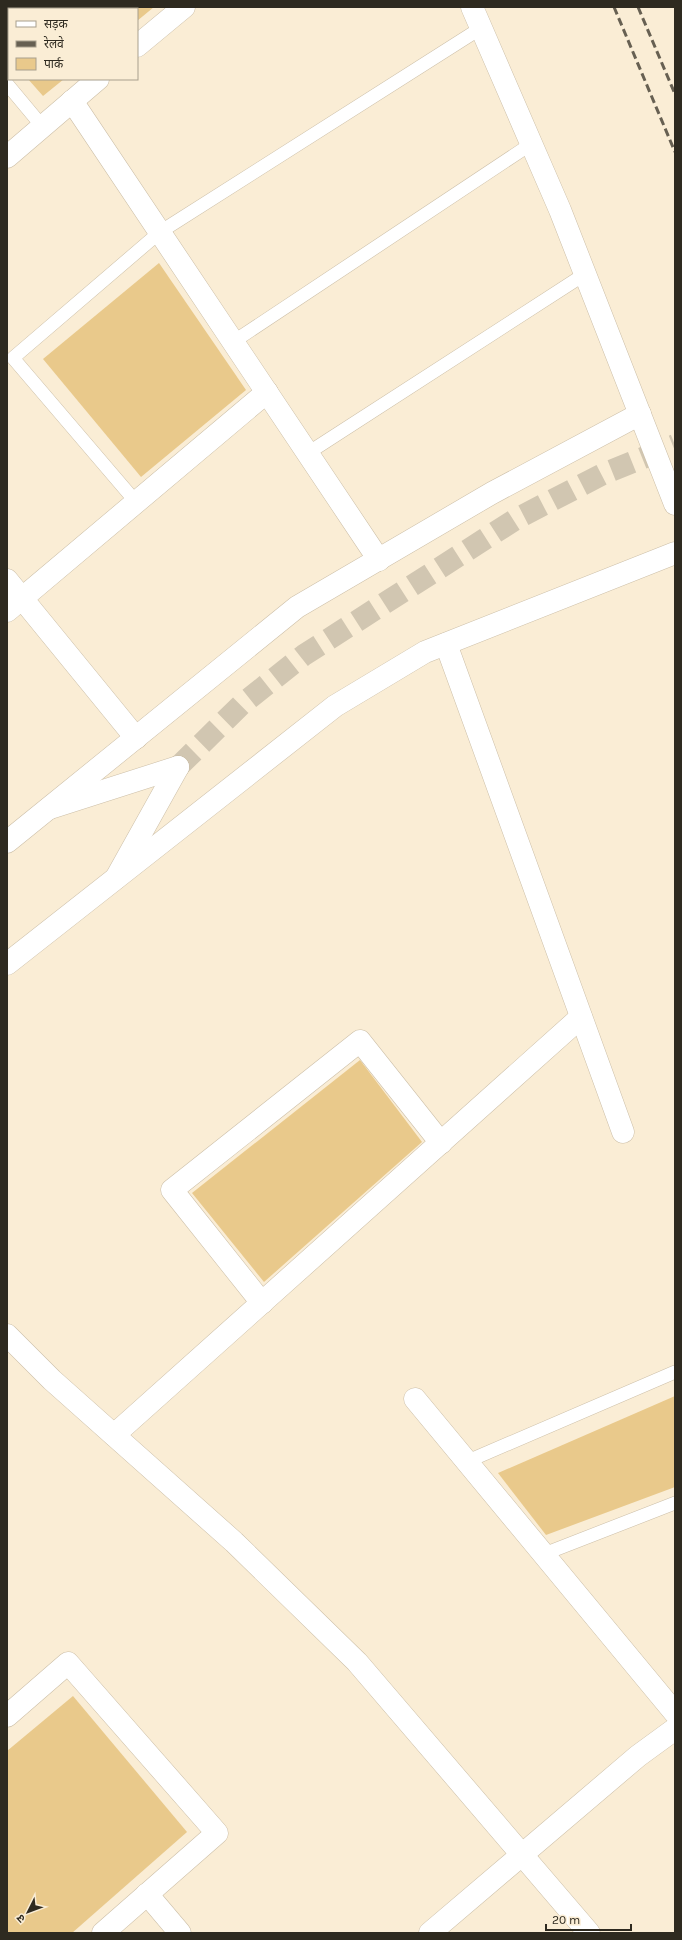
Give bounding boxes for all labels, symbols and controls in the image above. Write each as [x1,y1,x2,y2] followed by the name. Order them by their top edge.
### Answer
[8,8,138,80] legend
[44,17,69,31] text: सड़क
[44,36,64,51] text: रेलवे
[44,57,64,71] text: पार्क
[8,1892,48,1932] north arrow
[546,1906,631,1932] scale bar
[14,1911,28,1925] text: उ
[552,1913,580,1927] text: 20 m

